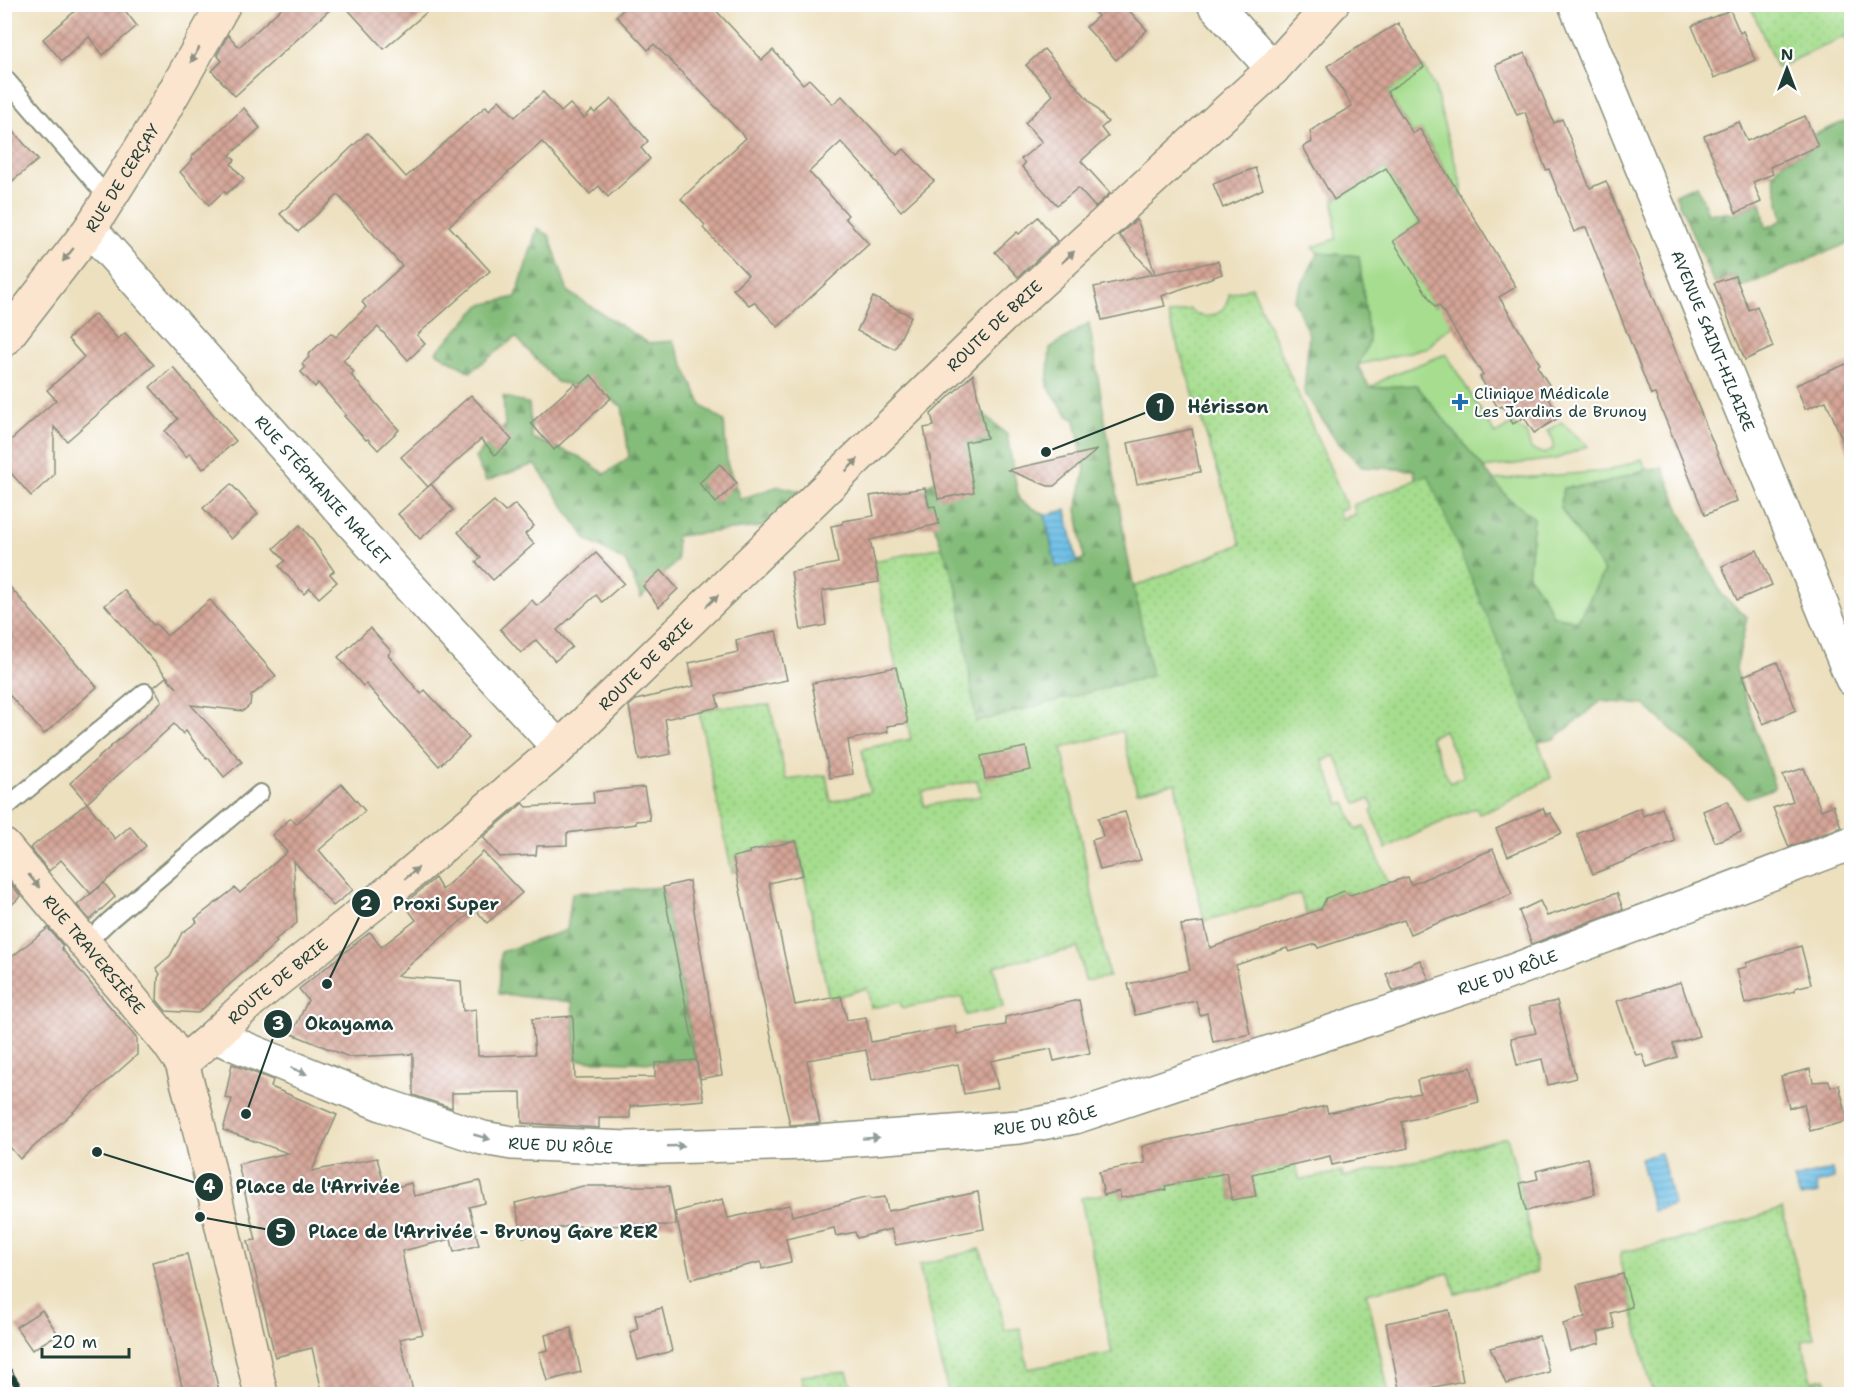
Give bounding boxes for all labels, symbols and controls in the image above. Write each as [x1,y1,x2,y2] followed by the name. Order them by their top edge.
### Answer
[1757,39,1817,99] north arrow
[1781,44,1793,65] text: N
[190,47,200,64] one-way arrow
[80,119,164,236] street label: RUE DE CERÇAY
[62,247,75,263] one-way arrow
[1667,247,1760,435] street label: AVENUE SAINT-HILAIRE
[1061,250,1076,264] one-way arrow
[942,275,1046,376] street label: ROUTE DE BRIE
[1474,383,1647,422] place label: Clinique Médicale Les Jardins de Brunoy
[1145,389,1280,425] callout: Hérisson
[1451,393,1469,411] marker: Clinique Médicale Les Jardins de Brunoy
[1156,395,1164,419] text: 1
[1188,395,1268,419] text: Hérisson
[251,411,395,570] street label: RUE STÉPHANIE NALLET
[844,458,858,472] one-way arrow
[704,594,718,608] one-way arrow
[594,613,697,715] street label: ROUTE DE BRIE
[404,866,420,879] one-way arrow
[27,873,40,889] one-way arrow
[351,885,511,921] callout: Proxi Super
[39,890,150,1018] street label: RUE TRAVERSIÈRE
[360,892,373,916] text: 2
[393,892,500,916] text: Proxi Super
[223,934,332,1028] street label: ROUTE DE BRIE
[1455,944,1561,1000] street label: RUE DU RÔLE
[263,1006,405,1042] callout: Okayama
[272,1012,284,1036] text: 3
[305,1012,394,1036] text: Okayama
[290,1067,308,1076] one-way arrow
[993,1100,1100,1139] street label: RUE DU RÔLE
[508,1132,614,1158] street label: RUE DU RÔLE
[473,1133,491,1142] one-way arrow
[862,1134,881,1143] one-way arrow
[667,1142,686,1151] one-way arrow
[194,1169,413,1205] callout: Place de l'Arrivée
[203,1175,216,1199] text: 4
[236,1175,401,1199] text: Place de l'Arrivée
[266,1214,670,1250] callout: Place de l'Arrivée - Brunoy Gare RER
[275,1220,287,1244] text: 5
[308,1220,658,1244] text: Place de l'Arrivée - Brunoy Gare RER
[42,1321,129,1359] scale bar
[51,1330,97,1354] text: 20 m

